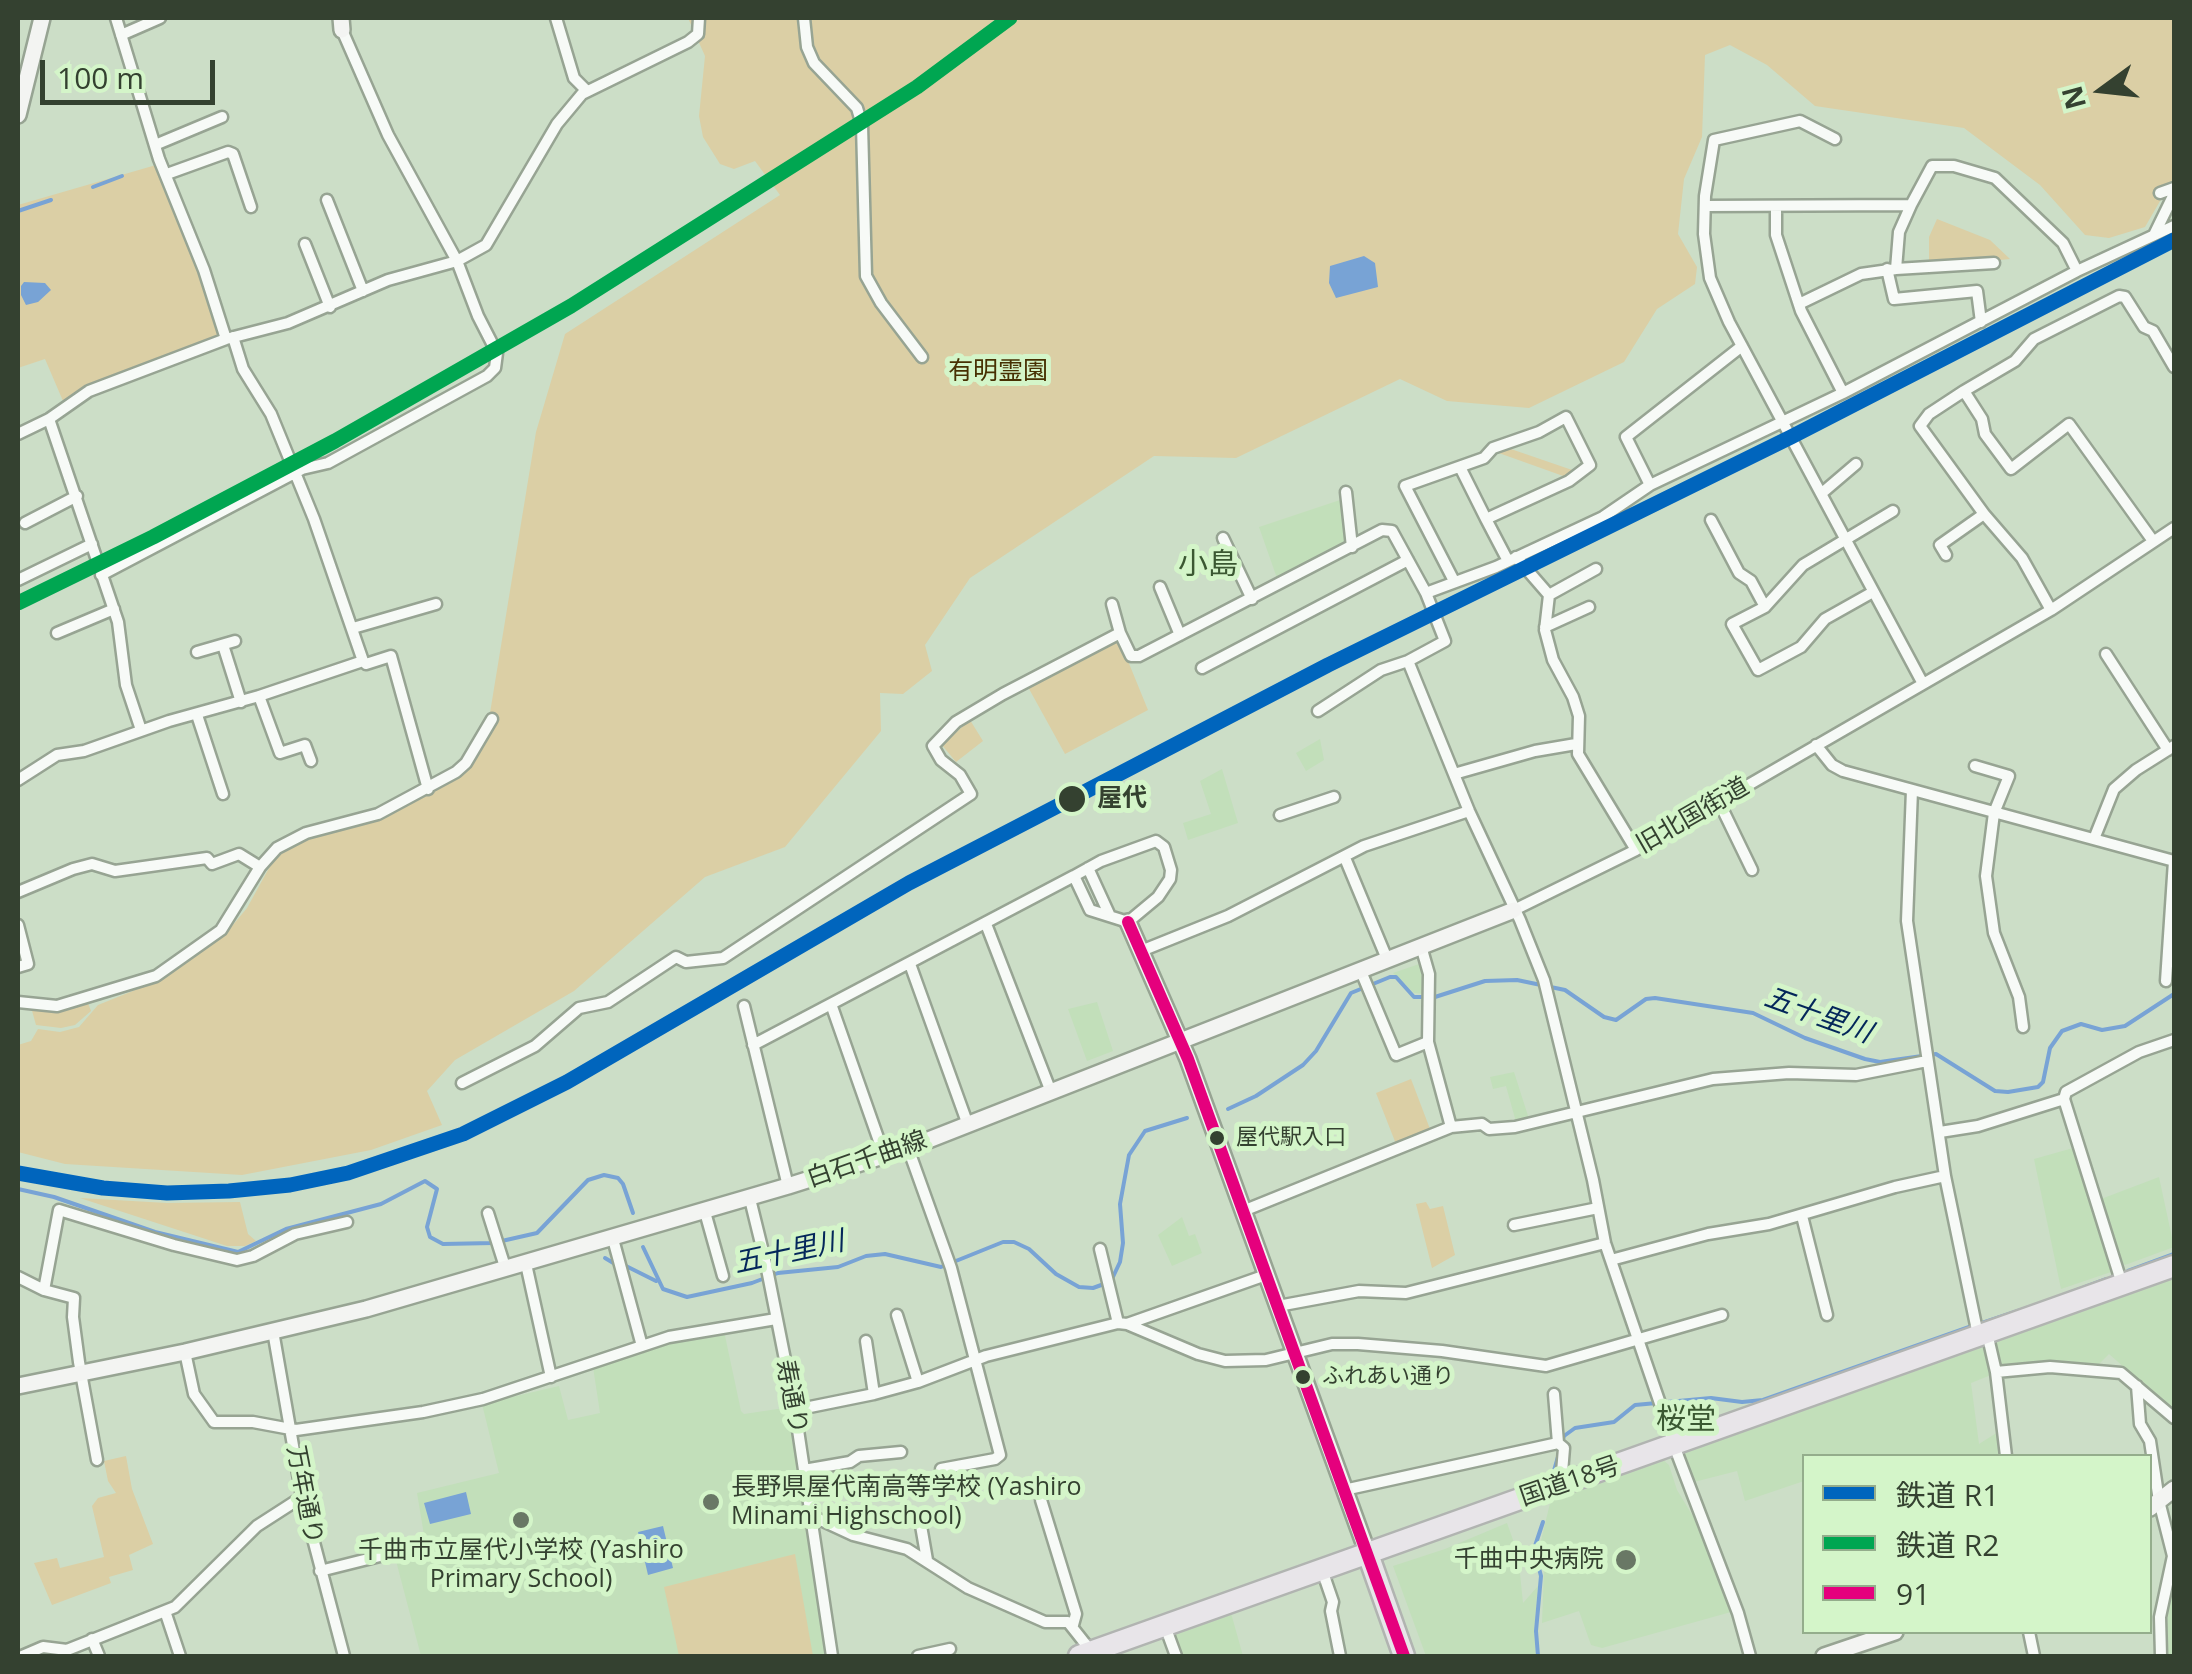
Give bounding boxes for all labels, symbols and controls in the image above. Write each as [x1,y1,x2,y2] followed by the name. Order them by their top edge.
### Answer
[45,40,220,102] scale bar
[2052,40,2152,140] north arrow
[57,57,144,98] text: 100 m
[2052,82,2094,114] text: N
[948,357,1048,387] park label: 有明霊園
[1178,547,1238,583] district label: 小島
[1631,772,1755,860] street label: 旧北国街道
[1056,783,1088,815] marker: 屋代
[1097,784,1147,814] place label: 屋代
[1760,981,1876,1051] water label: 五十里川
[803,1125,931,1195] street label: 白石千曲線
[1236,1125,1346,1151] place label: 屋代駅入口
[1207,1128,1227,1148] marker: 屋代駅入口
[731,1225,847,1281] water label: 五十里川
[769,1357,813,1437] street label: 寿通り
[1322,1364,1454,1390] place label: ふれあい通り
[1293,1367,1313,1387] marker: ふれあい通り
[1656,1402,1716,1438] district label: 桜堂
[280,1443,328,1547] street label: 万年通り
[1516,1451,1624,1513] street label: 国道18号
[1802,1454,2152,1634] legend
[731,1473,1082,1532] place label: 長野県屋代南高等学校 (Yashiro Minami Highschool)
[1896,1474,1999,1515] text: 鉄道 R1
[700,1491,722,1513] marker: 長野県屋代南高等学校 (Yashiro Minami Highschool)
[510,1509,532,1531] marker: 千曲市立屋代小学校 (Yashiro Primary School)
[1896,1524,1999,1565] text: 鉄道 R2
[358,1536,684,1595] place label: 千曲市立屋代小学校 (Yashiro Primary School)
[1454,1545,1604,1575] place label: 千曲中央病院
[1613,1547,1639,1573] marker: 千曲中央病院
[1896,1573,1930,1614] text: 91

